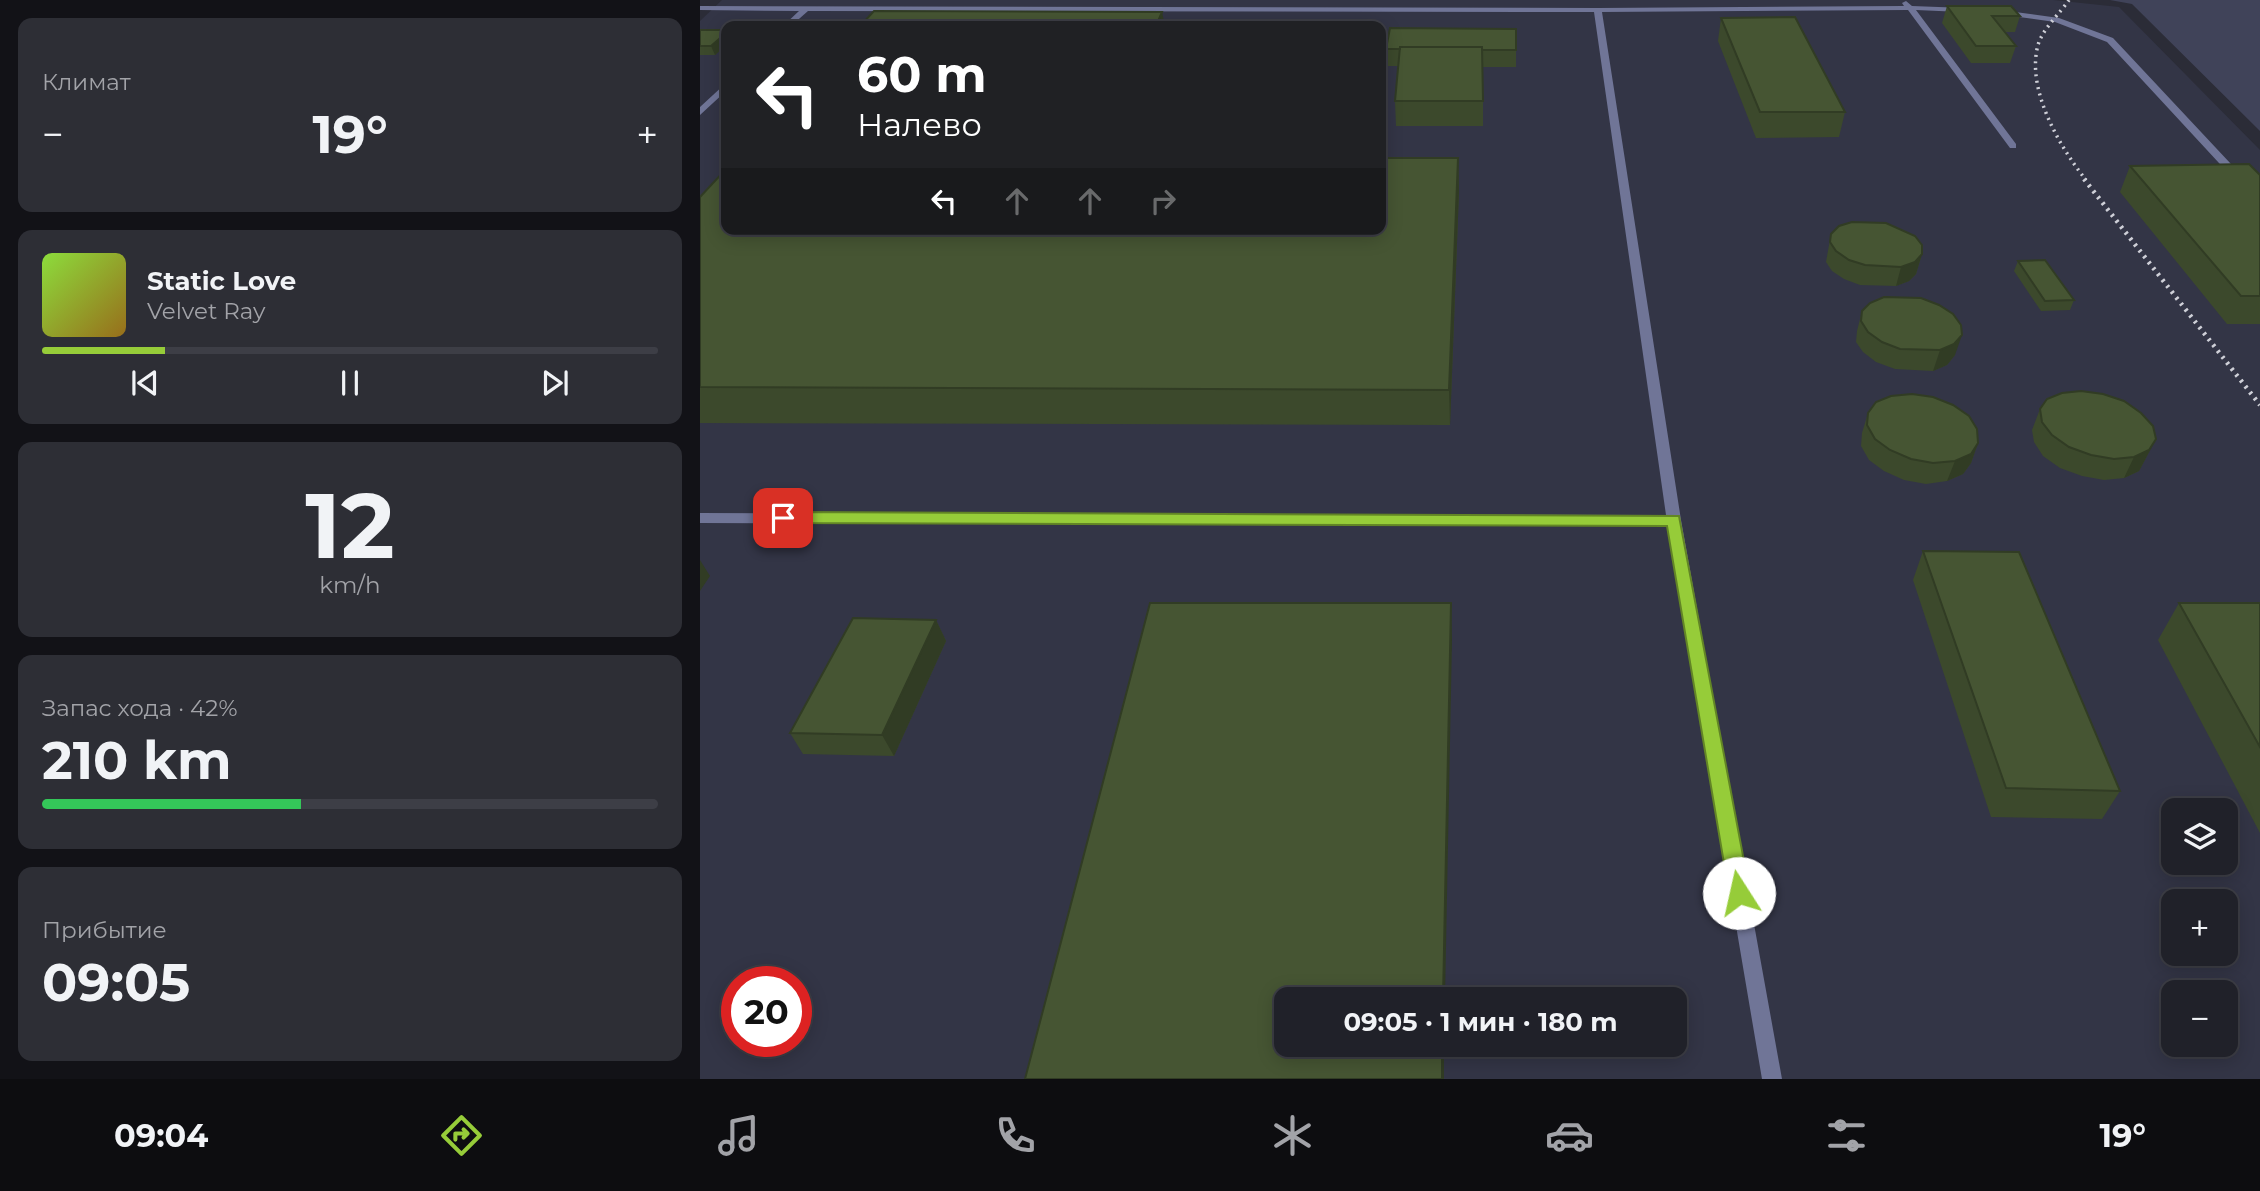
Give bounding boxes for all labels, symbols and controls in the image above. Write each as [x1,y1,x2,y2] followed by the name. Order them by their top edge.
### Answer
[857,45,987,104] text: 60 m
[742,49,833,140] icon: left
[42,68,131,96] text: Климат
[312,103,388,166] text: 19°
[857,105,982,144] text: Налево
[42,111,64,158] text: −
[636,111,658,158] text: +
[925,182,963,220] icon: left
[998,182,1036,220] icon: ahead
[1071,182,1109,220] icon: ahead
[1144,182,1182,220] icon: right
[147,265,296,297] text: Static Love
[147,297,265,325] text: Velvet Ray
[126,364,164,402] icon: previous
[331,364,369,402] icon: pause
[536,364,574,402] icon: next
[305,470,395,581] text: 12
[753,488,813,548] pin
[764,499,802,537] icon: arrive
[319,571,381,599] text: km/h
[42,694,238,722] text: Запас хода · 42%
[42,729,232,792] text: 210 km
[2161,798,2238,1057] map controls
[2161,798,2238,875] button: layers
[1702,856,1776,930] position arrow
[2161,889,2238,966] button: +
[42,916,167,944] text: Прибытие
[42,951,190,1014] text: 09:05
[721,966,812,1057] speed limit sign: 20
[2161,980,2238,1057] button: −
[1343,1006,1618,1038] text: 09:05 · 1 мин · 180 m
[437,1111,486,1160] icon: directions
[714,1111,763,1160] icon: music
[991,1111,1040,1160] icon: phone
[1268,1111,1317,1160] icon: climate
[1545,1111,1594,1160] icon: car
[1822,1111,1871,1160] icon: filters
[114,1116,208,1155] text: 09:04
[2100,1116,2146,1155] text: 19°

